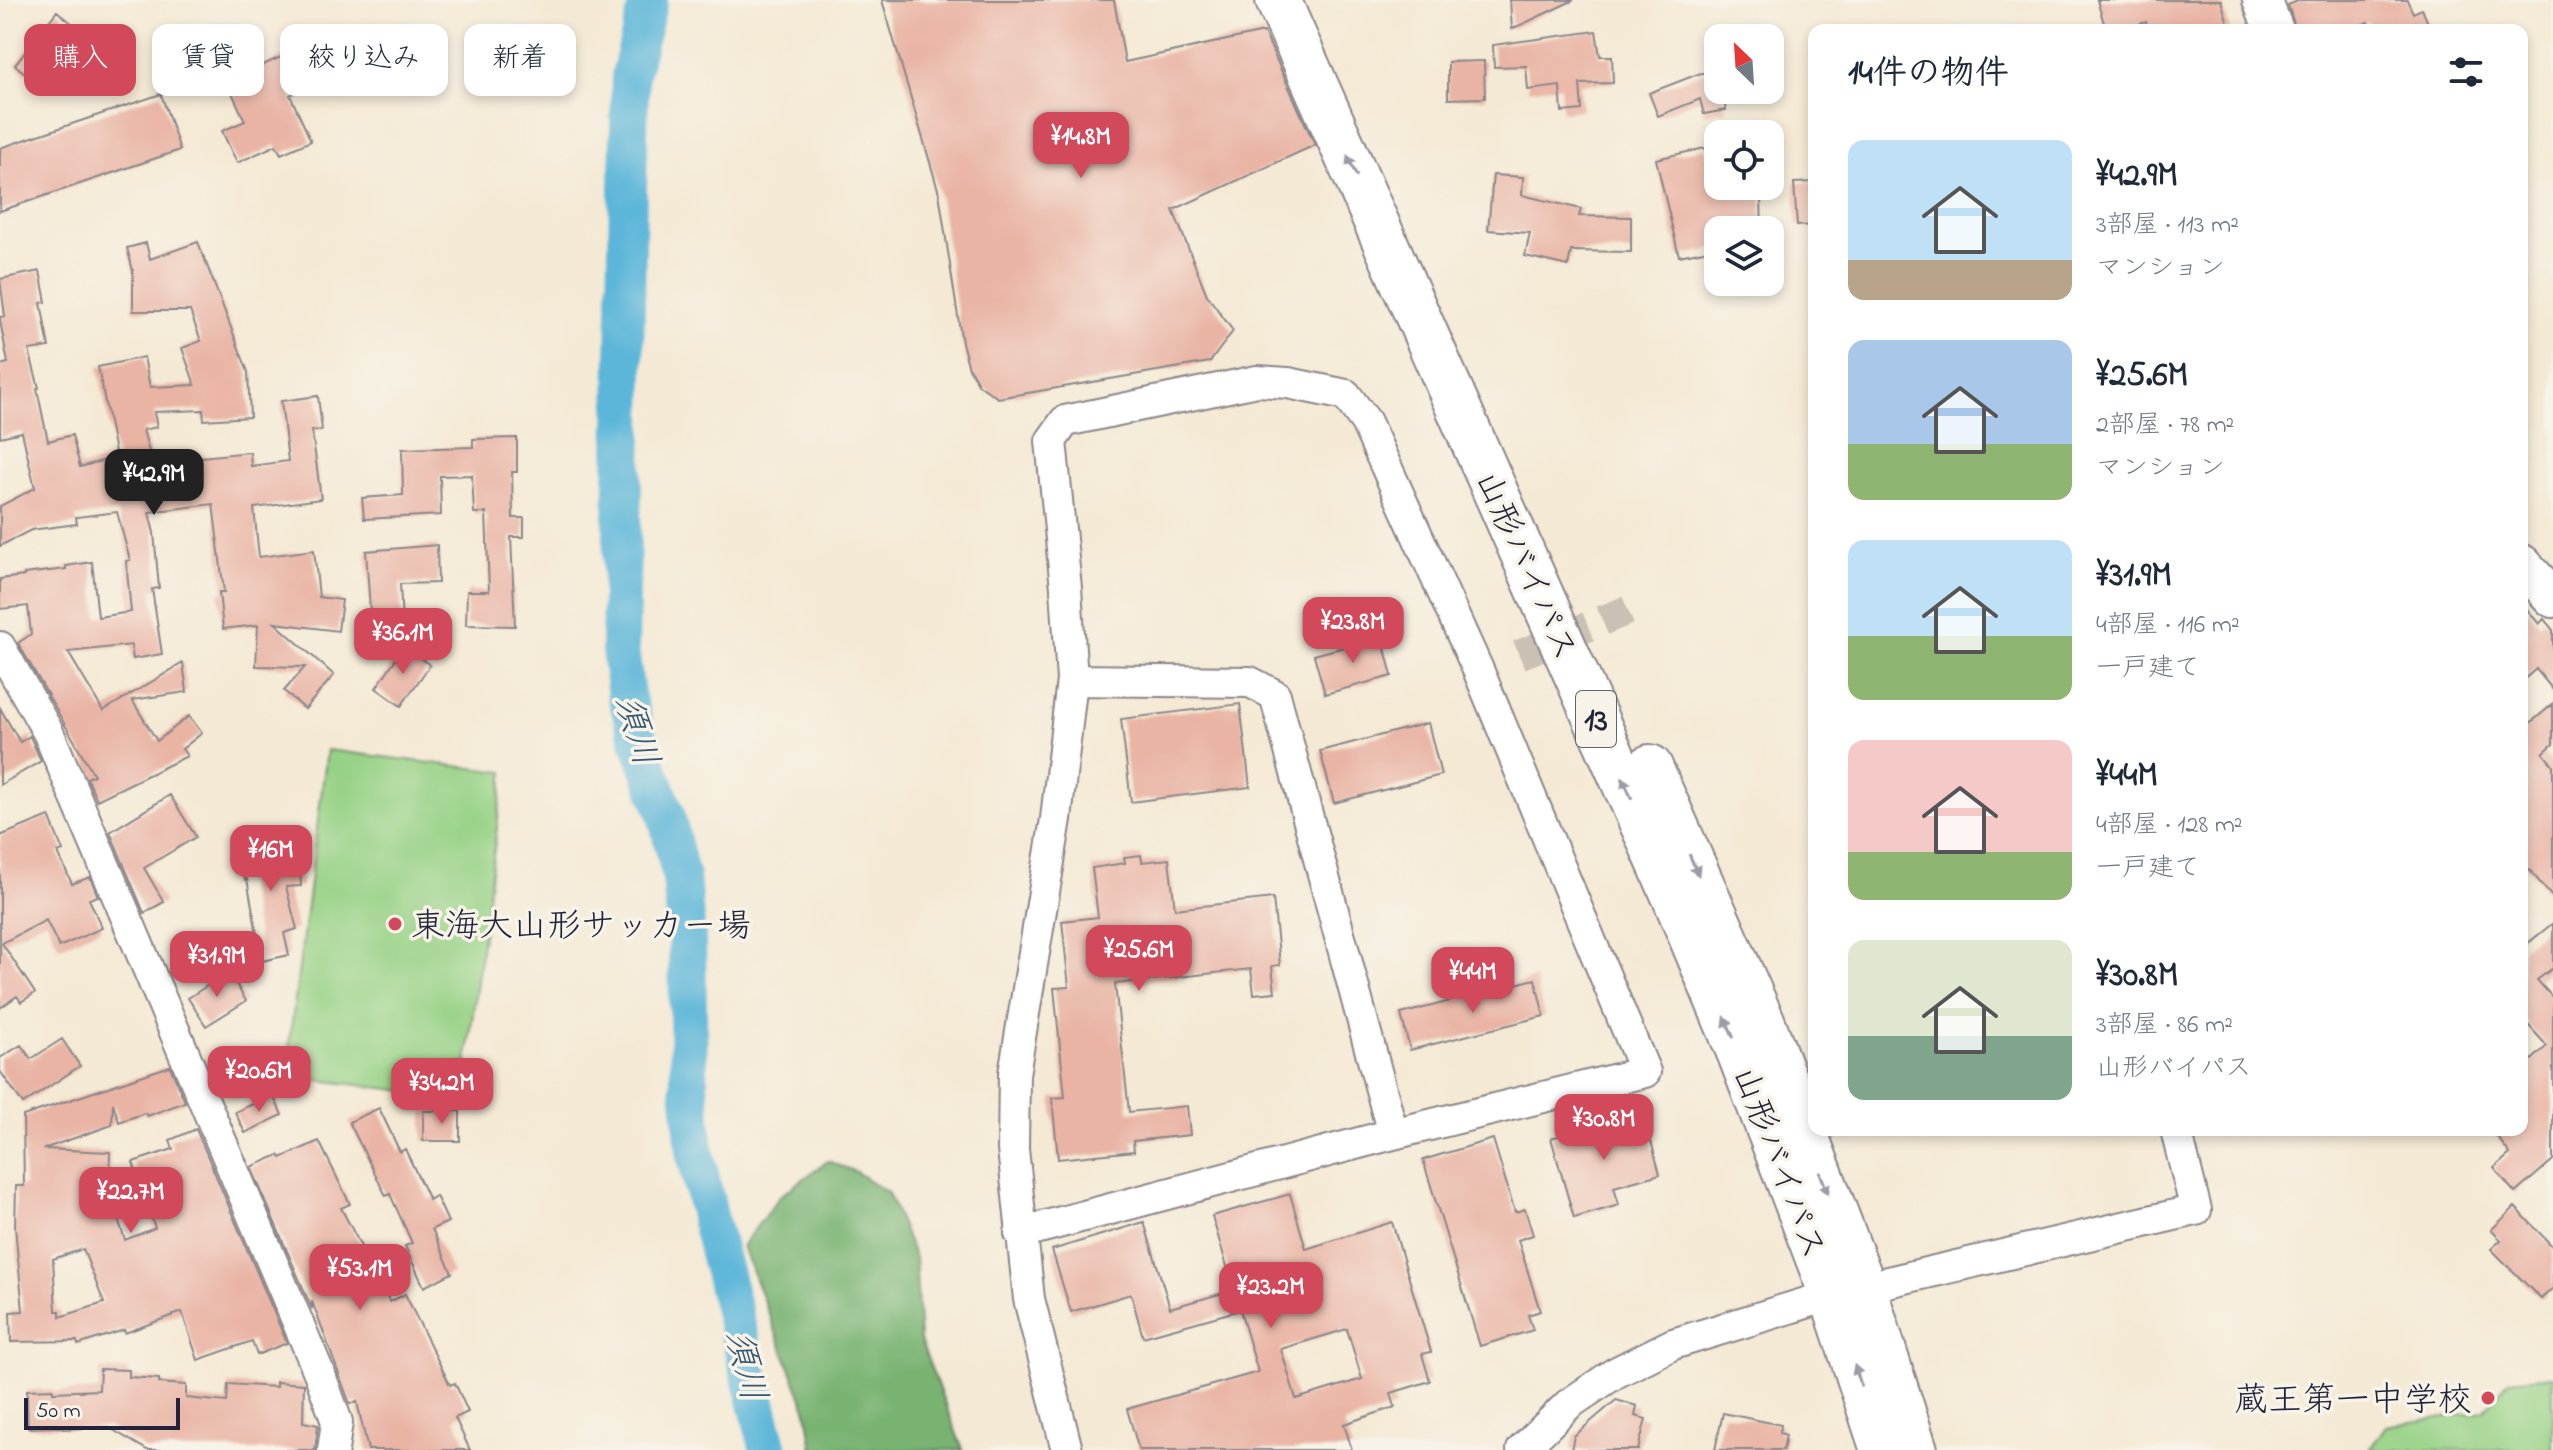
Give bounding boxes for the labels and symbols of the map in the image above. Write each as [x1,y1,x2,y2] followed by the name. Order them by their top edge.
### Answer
[1704,24,1784,104] north arrow
[1016,112,1146,180] pin: ¥14.8M
[1345,154,1359,178] one-way arrow
[89,449,219,517] pin: ¥42.9M
[1460,464,1589,670] street label: 山形バイパス
[1288,597,1418,665] pin: ¥23.8M
[338,608,468,676] pin: ¥36.1M
[599,689,671,773] water label: 須川
[1576,691,1616,747] road number: 13
[1620,776,1633,800] one-way arrow
[224,825,318,893] pin: ¥16M
[1688,853,1701,877] one-way arrow
[411,903,751,953] place label: 東海大山形サッカー場
[386,915,404,933] marker: 東海大山形サッカー場
[1074,925,1204,993] pin: ¥25.6M
[152,931,282,999] pin: ¥31.9M
[1426,947,1520,1015] pin: ¥44M
[1722,1015,1735,1039] one-way arrow
[194,1046,324,1114] pin: ¥20.6M
[377,1058,507,1126] pin: ¥34.2M
[1717,1060,1837,1267] street label: 山形バイパス
[1539,1094,1669,1162] pin: ¥30.8M
[66,1167,196,1235] pin: ¥22.7M
[1818,1171,1831,1195] one-way arrow
[295,1244,425,1312] pin: ¥53.1M
[1206,1262,1336,1330] pin: ¥23.2M
[709,1325,778,1407] water label: 須川
[1852,1364,1864,1388] one-way arrow
[2234,1377,2472,1427] place label: 蔵王第一中学校
[2479,1389,2497,1407] marker: 蔵王第一中学校
[24,1394,180,1430] scale bar

